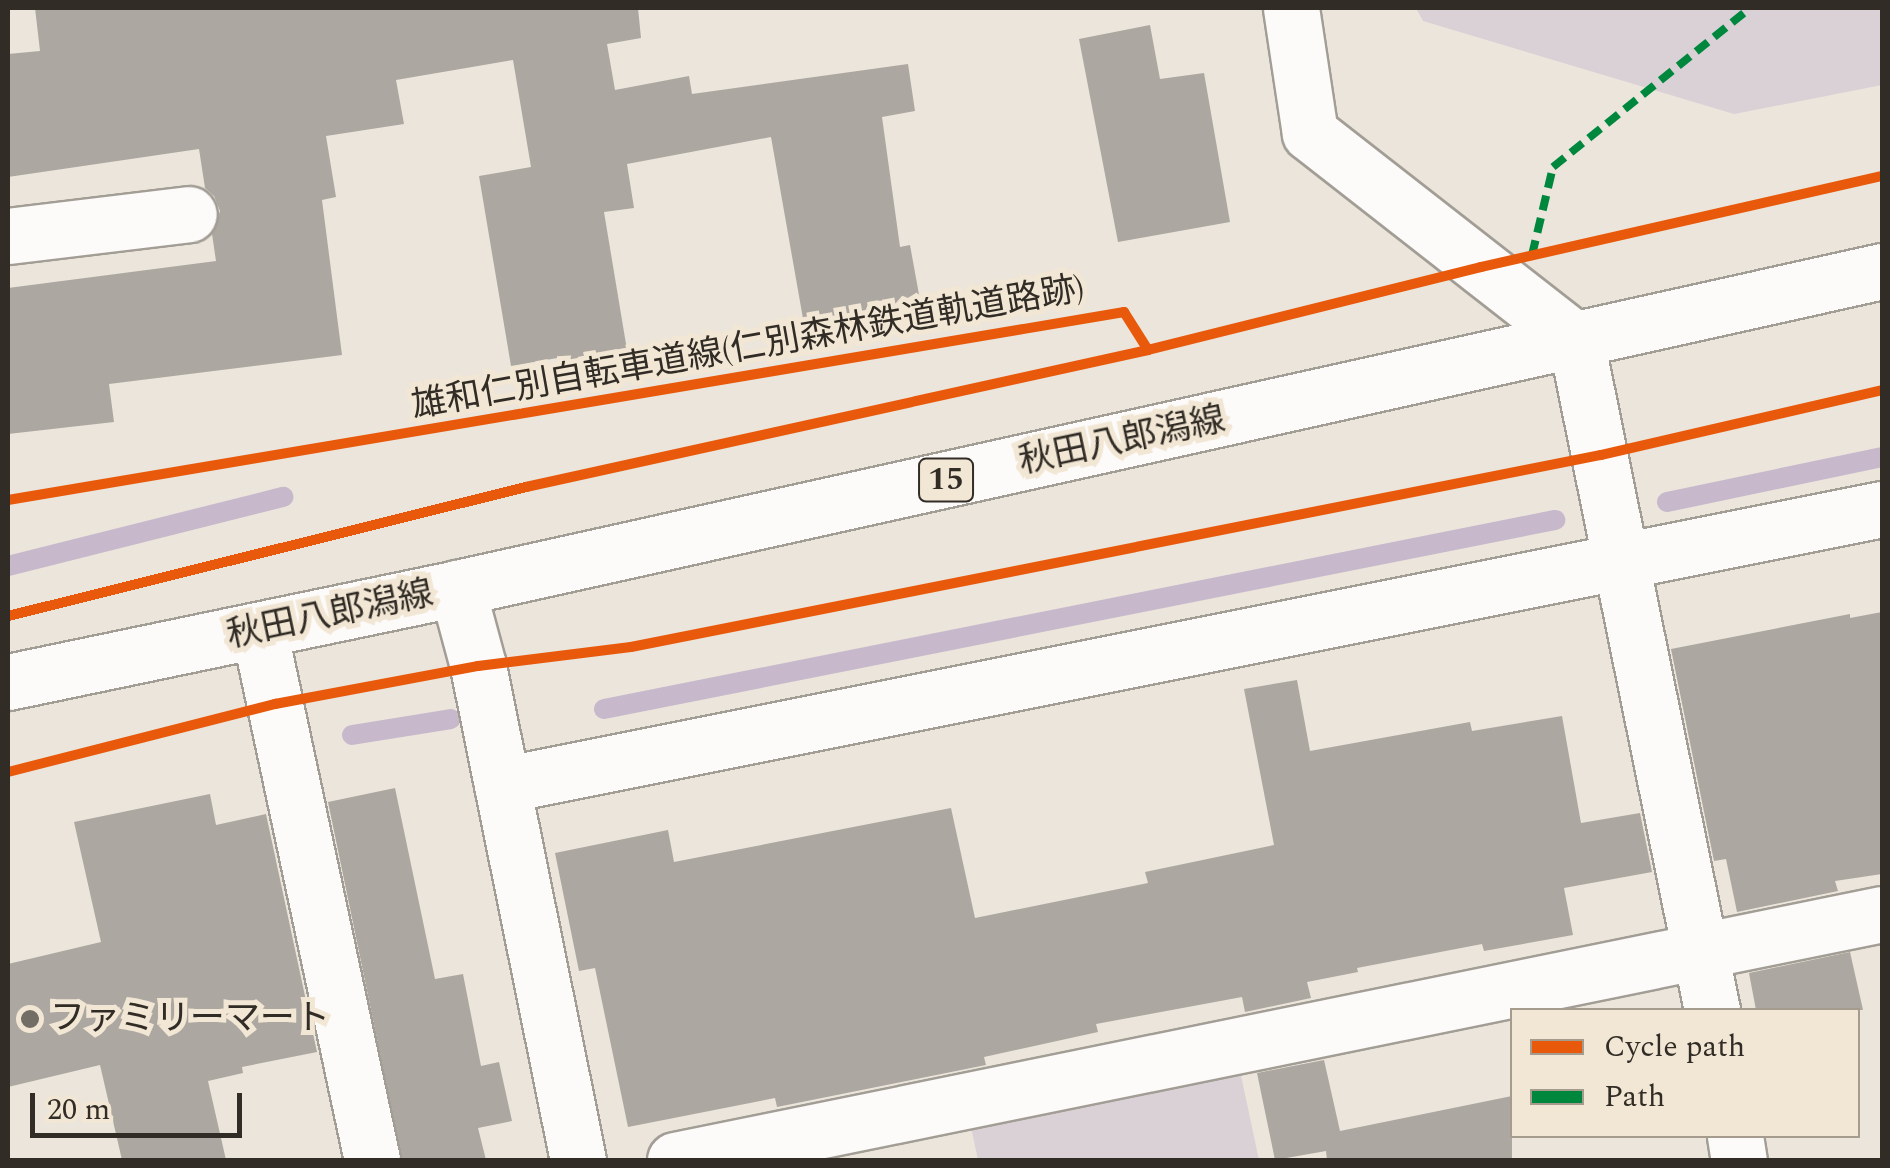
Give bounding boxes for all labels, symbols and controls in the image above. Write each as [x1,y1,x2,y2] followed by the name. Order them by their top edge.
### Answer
[408,268,1088,428] street label: 雄和仁別自転車道線(仁別森林鉄道軌道路跡)
[1015,399,1229,483] street label: 秋田八郎潟線
[916,453,976,507] road number: 15
[223,573,437,657] street label: 秋田八郎潟線
[50,998,330,1040] place label: ファミリーマート
[19,1008,41,1030] marker: ファミリーマート
[1510,1008,1860,1138] legend
[1604,1024,1745,1070] text: Cycle path
[35,1073,248,1135] scale bar
[1604,1074,1665,1120] text: Path
[47,1087,110,1133] text: 20 m

